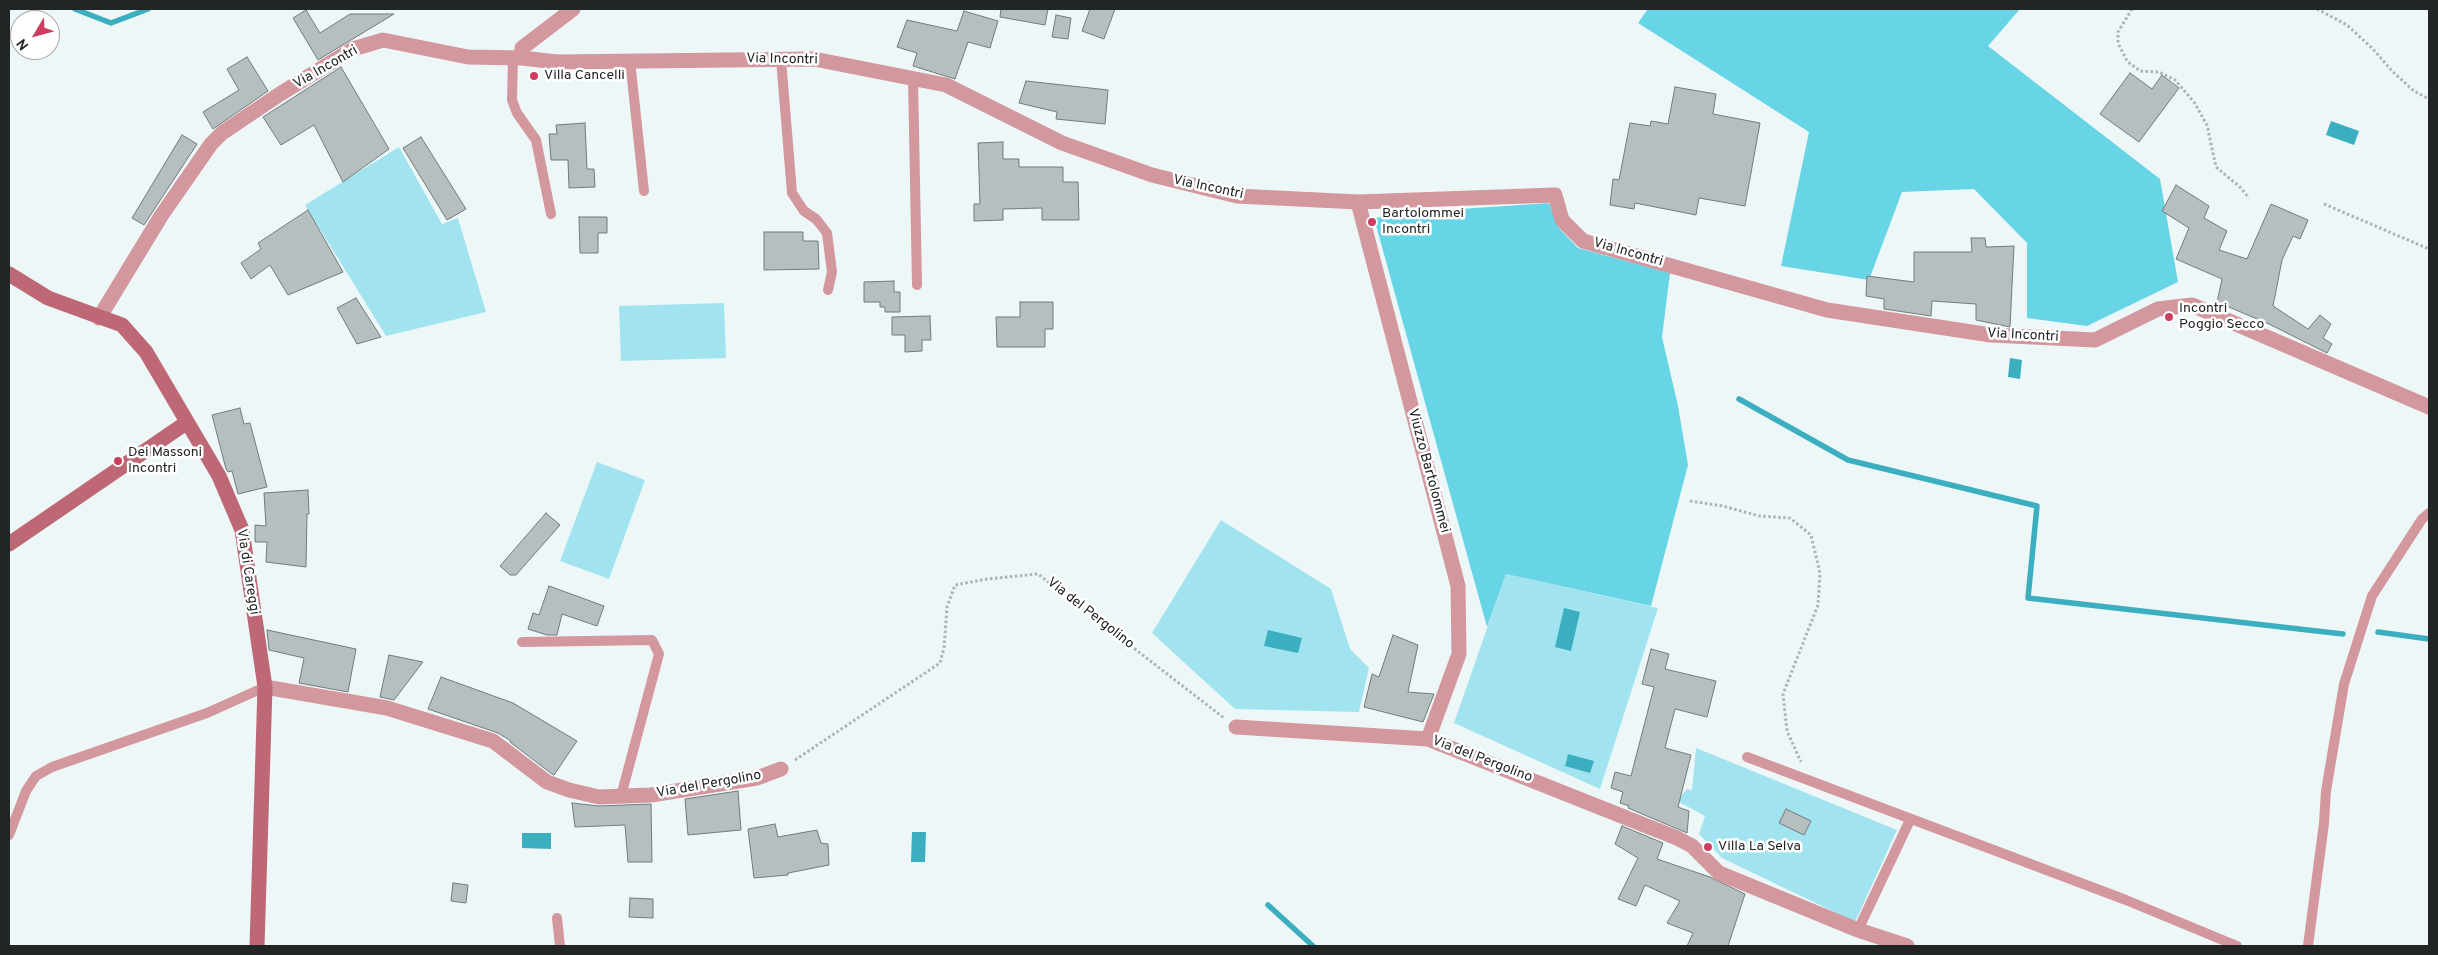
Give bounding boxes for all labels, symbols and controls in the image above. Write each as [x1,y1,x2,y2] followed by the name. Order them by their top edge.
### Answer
[10,10,60,60] north arrow
[14,35,33,53] text: N
[291,43,361,93] street label: Via Incontri
[746,51,818,69] street label: Via Incontri
[544,68,625,84] place label: Villa Cancelli
[528,70,540,82] marker: Villa Cancelli
[1171,172,1245,204] street label: Via Incontri
[1382,206,1464,238] place label: Bartolommei Incontri
[1366,216,1378,228] marker: Bartolommei Incontri
[1591,235,1665,271] street label: Via Incontri
[2179,301,2264,334] place label: Incontri Poggio Secco
[2163,311,2175,323] marker: Incontri Poggio Secco
[1987,326,2059,346] street label: Via Incontri
[1403,407,1453,535] street label: Viuzzo Bartolommei
[128,445,202,478] place label: Dei Massoni Incontri
[112,455,124,467] marker: Dei Massoni Incontri
[232,528,262,616] street label: Via di Careggi
[1043,575,1137,653] street label: Via del Pergolino
[1429,733,1535,787] street label: Via del Pergolino
[655,768,763,802] street label: Via del Pergolino
[1718,839,1801,855] place label: Villa La Selva
[1702,841,1714,853] marker: Villa La Selva

